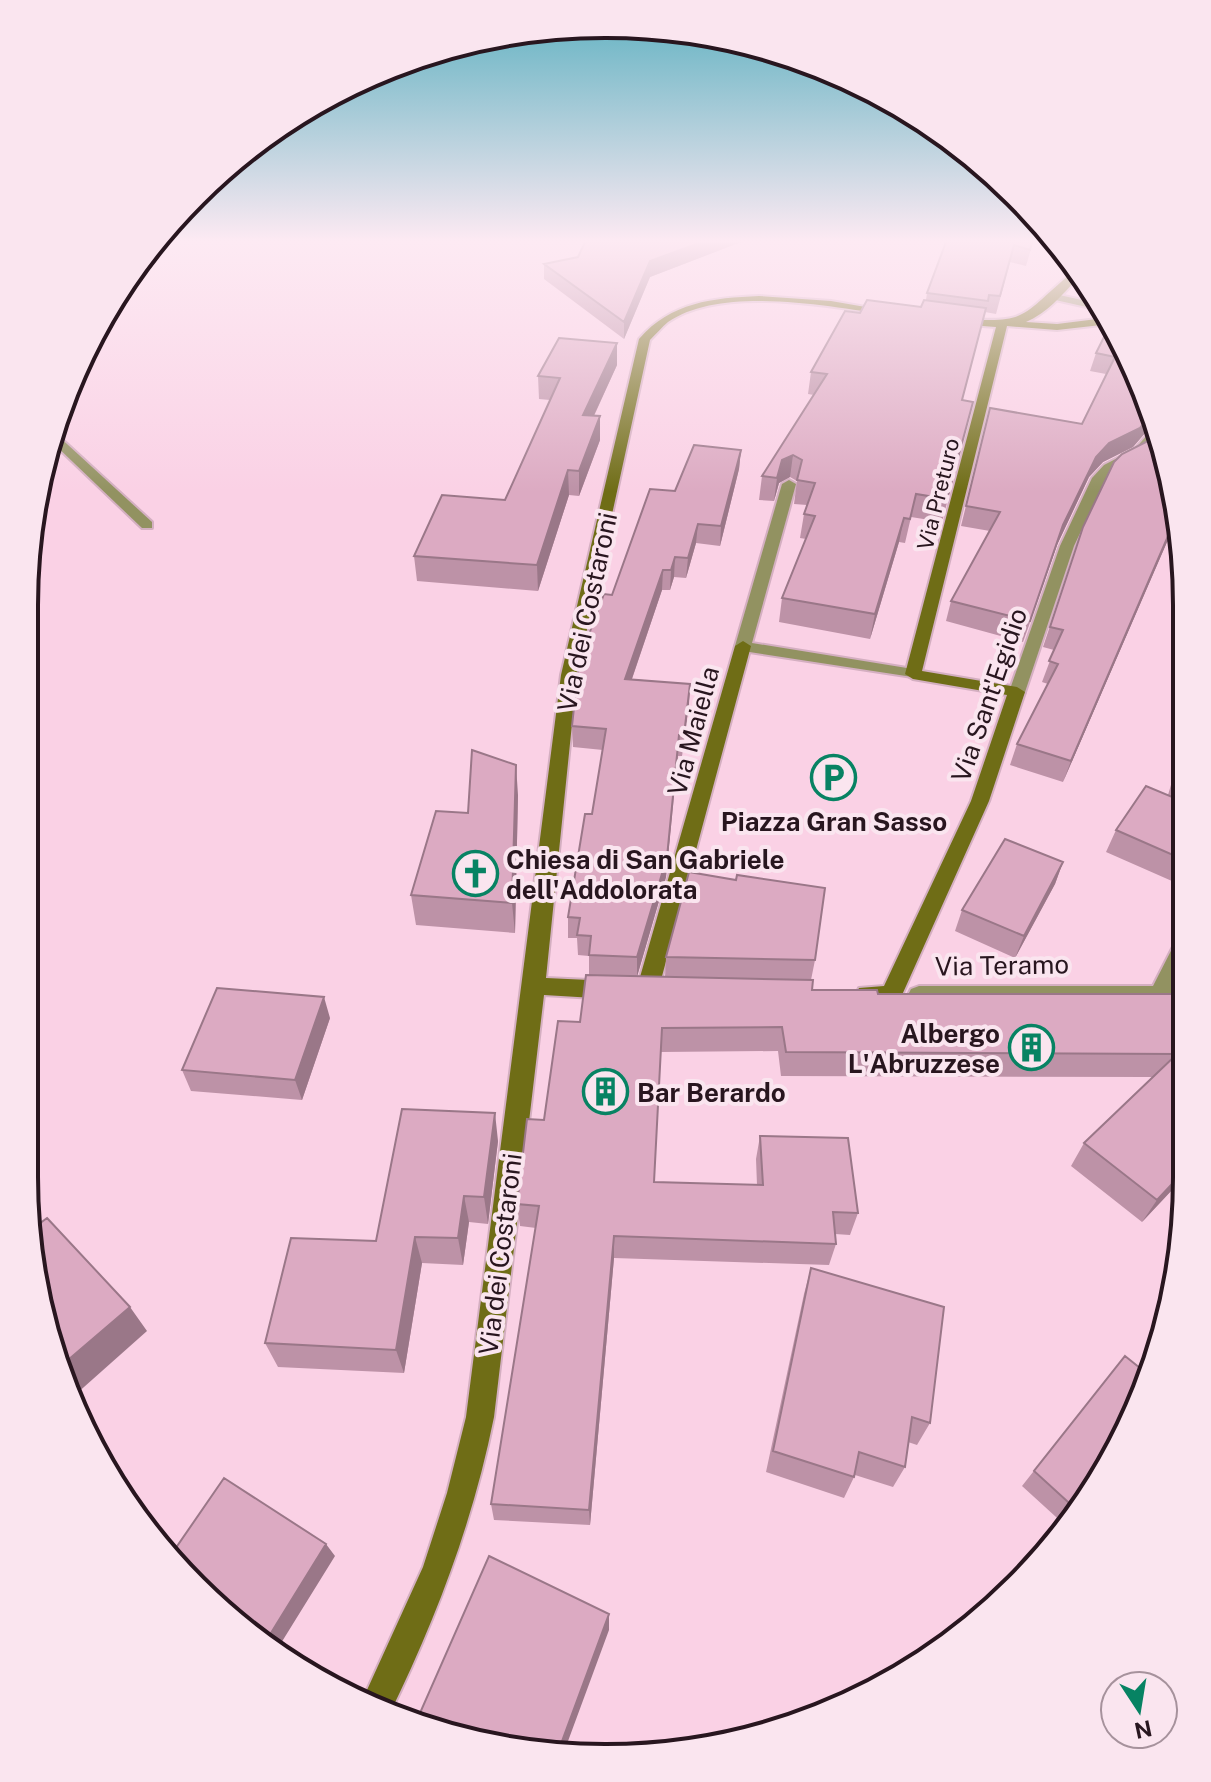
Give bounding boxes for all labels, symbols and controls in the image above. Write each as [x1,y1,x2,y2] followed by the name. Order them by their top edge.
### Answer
[912,435,964,553] street label: Via Preturo
[551,509,623,715] street label: Via dei Costaroni
[945,604,1033,786] street label: Via Sant'Egidio
[661,663,725,799] street label: Via Maiella
[810,754,858,802] parking icon: Piazza Gran Sasso
[721,806,947,837] place label: Piazza Gran Sasso
[506,844,784,905] place label: Chiesa di San Gabriele dell'Addolorata
[451,850,499,898] church icon: Chiesa di San Gabriele dell'Addolorata
[935,948,1069,982] street label: Via Teramo
[848,1018,1000,1079] place label: Albergo L'Abruzzese
[1007,1024,1055,1072] building icon: Albergo L'Abruzzese
[582,1068,630,1116] building icon: Bar Berardo
[637,1077,786,1108] place label: Bar Berardo
[472,1151,528,1357] street label: Via dei Costaroni
[1099,1670,1179,1750] north arrow
[1132,1715,1154,1744] text: N

